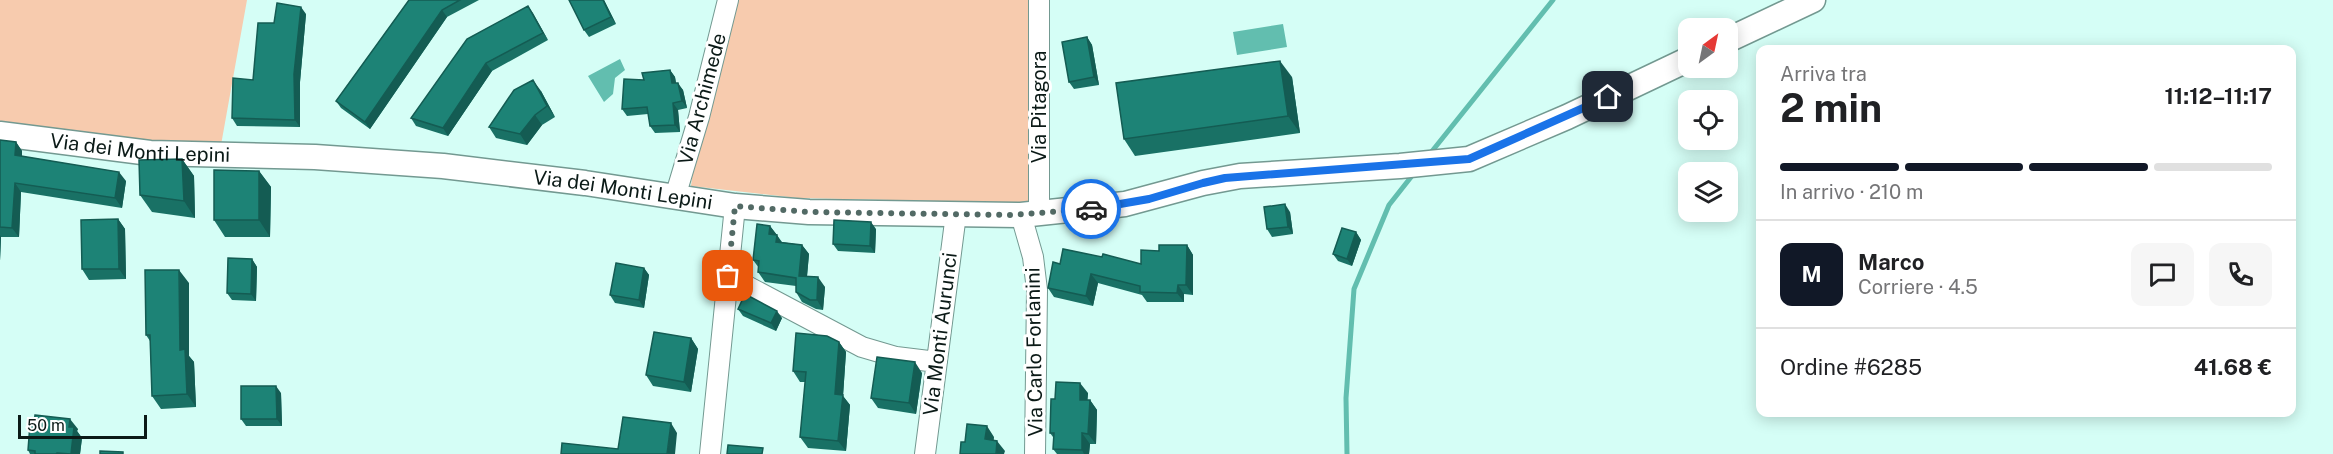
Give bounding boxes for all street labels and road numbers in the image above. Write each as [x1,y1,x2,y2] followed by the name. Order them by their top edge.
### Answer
[673,30,731,168] street label: Via Archimede
[1027,51,1051,163] street label: Via Pitagora
[49,128,230,167] street label: Via dei Monti Lepini
[532,165,714,214] street label: Via dei Monti Lepini
[918,251,962,417] street label: Via Monti Aurunci
[1021,267,1047,437] street label: Via Carlo Forlanini

